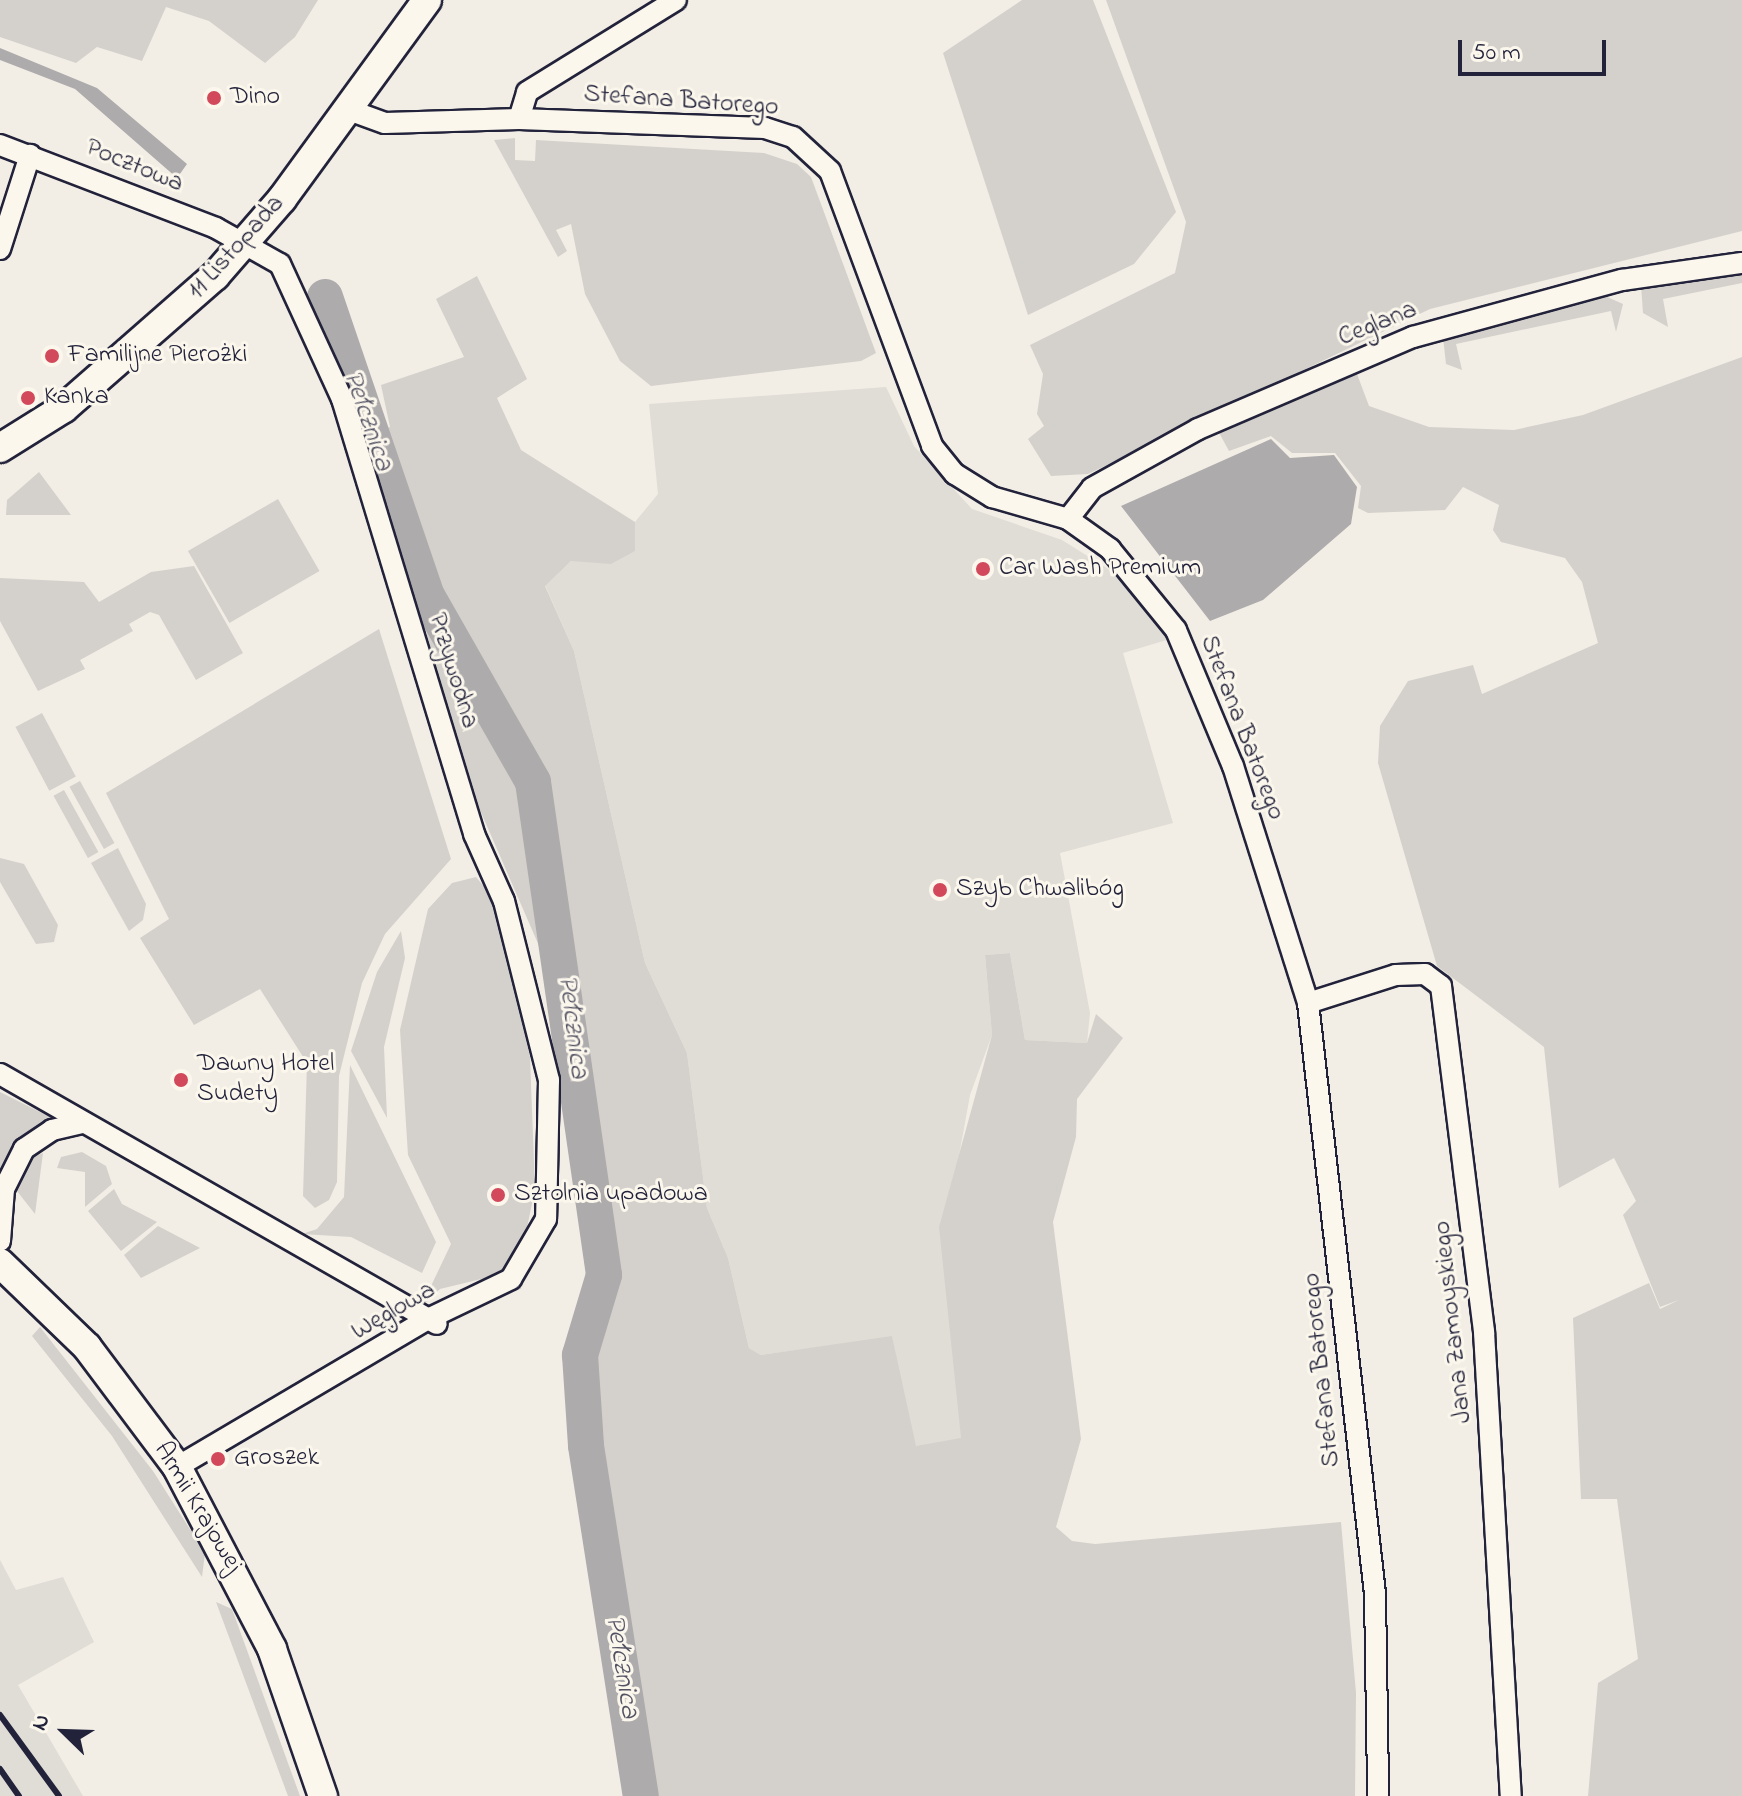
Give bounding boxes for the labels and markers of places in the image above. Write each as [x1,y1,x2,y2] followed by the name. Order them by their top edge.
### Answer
[230,82,280,114] place label: Dino
[205,89,223,107] marker: Dino
[68,340,247,372] place label: Familijne Pierożki
[43,347,61,365] marker: Familijne Pierożki
[44,382,109,414] place label: Kanka
[19,389,37,407] marker: Kanka
[999,553,1201,585] place label: Car Wash Premium
[974,560,992,578] marker: Car Wash Premium
[956,874,1124,906] place label: Szyb Chwalibóg
[931,881,949,899] marker: Szyb Chwalibóg
[197,1049,334,1110] place label: Dawny Hotel Sudety
[172,1071,190,1089] marker: Dawny Hotel Sudety
[514,1179,708,1211] place label: Sztolnia upadowa
[489,1186,507,1204] marker: Sztolnia upadowa
[234,1443,319,1475] place label: Groszek
[209,1450,227,1468] marker: Groszek

